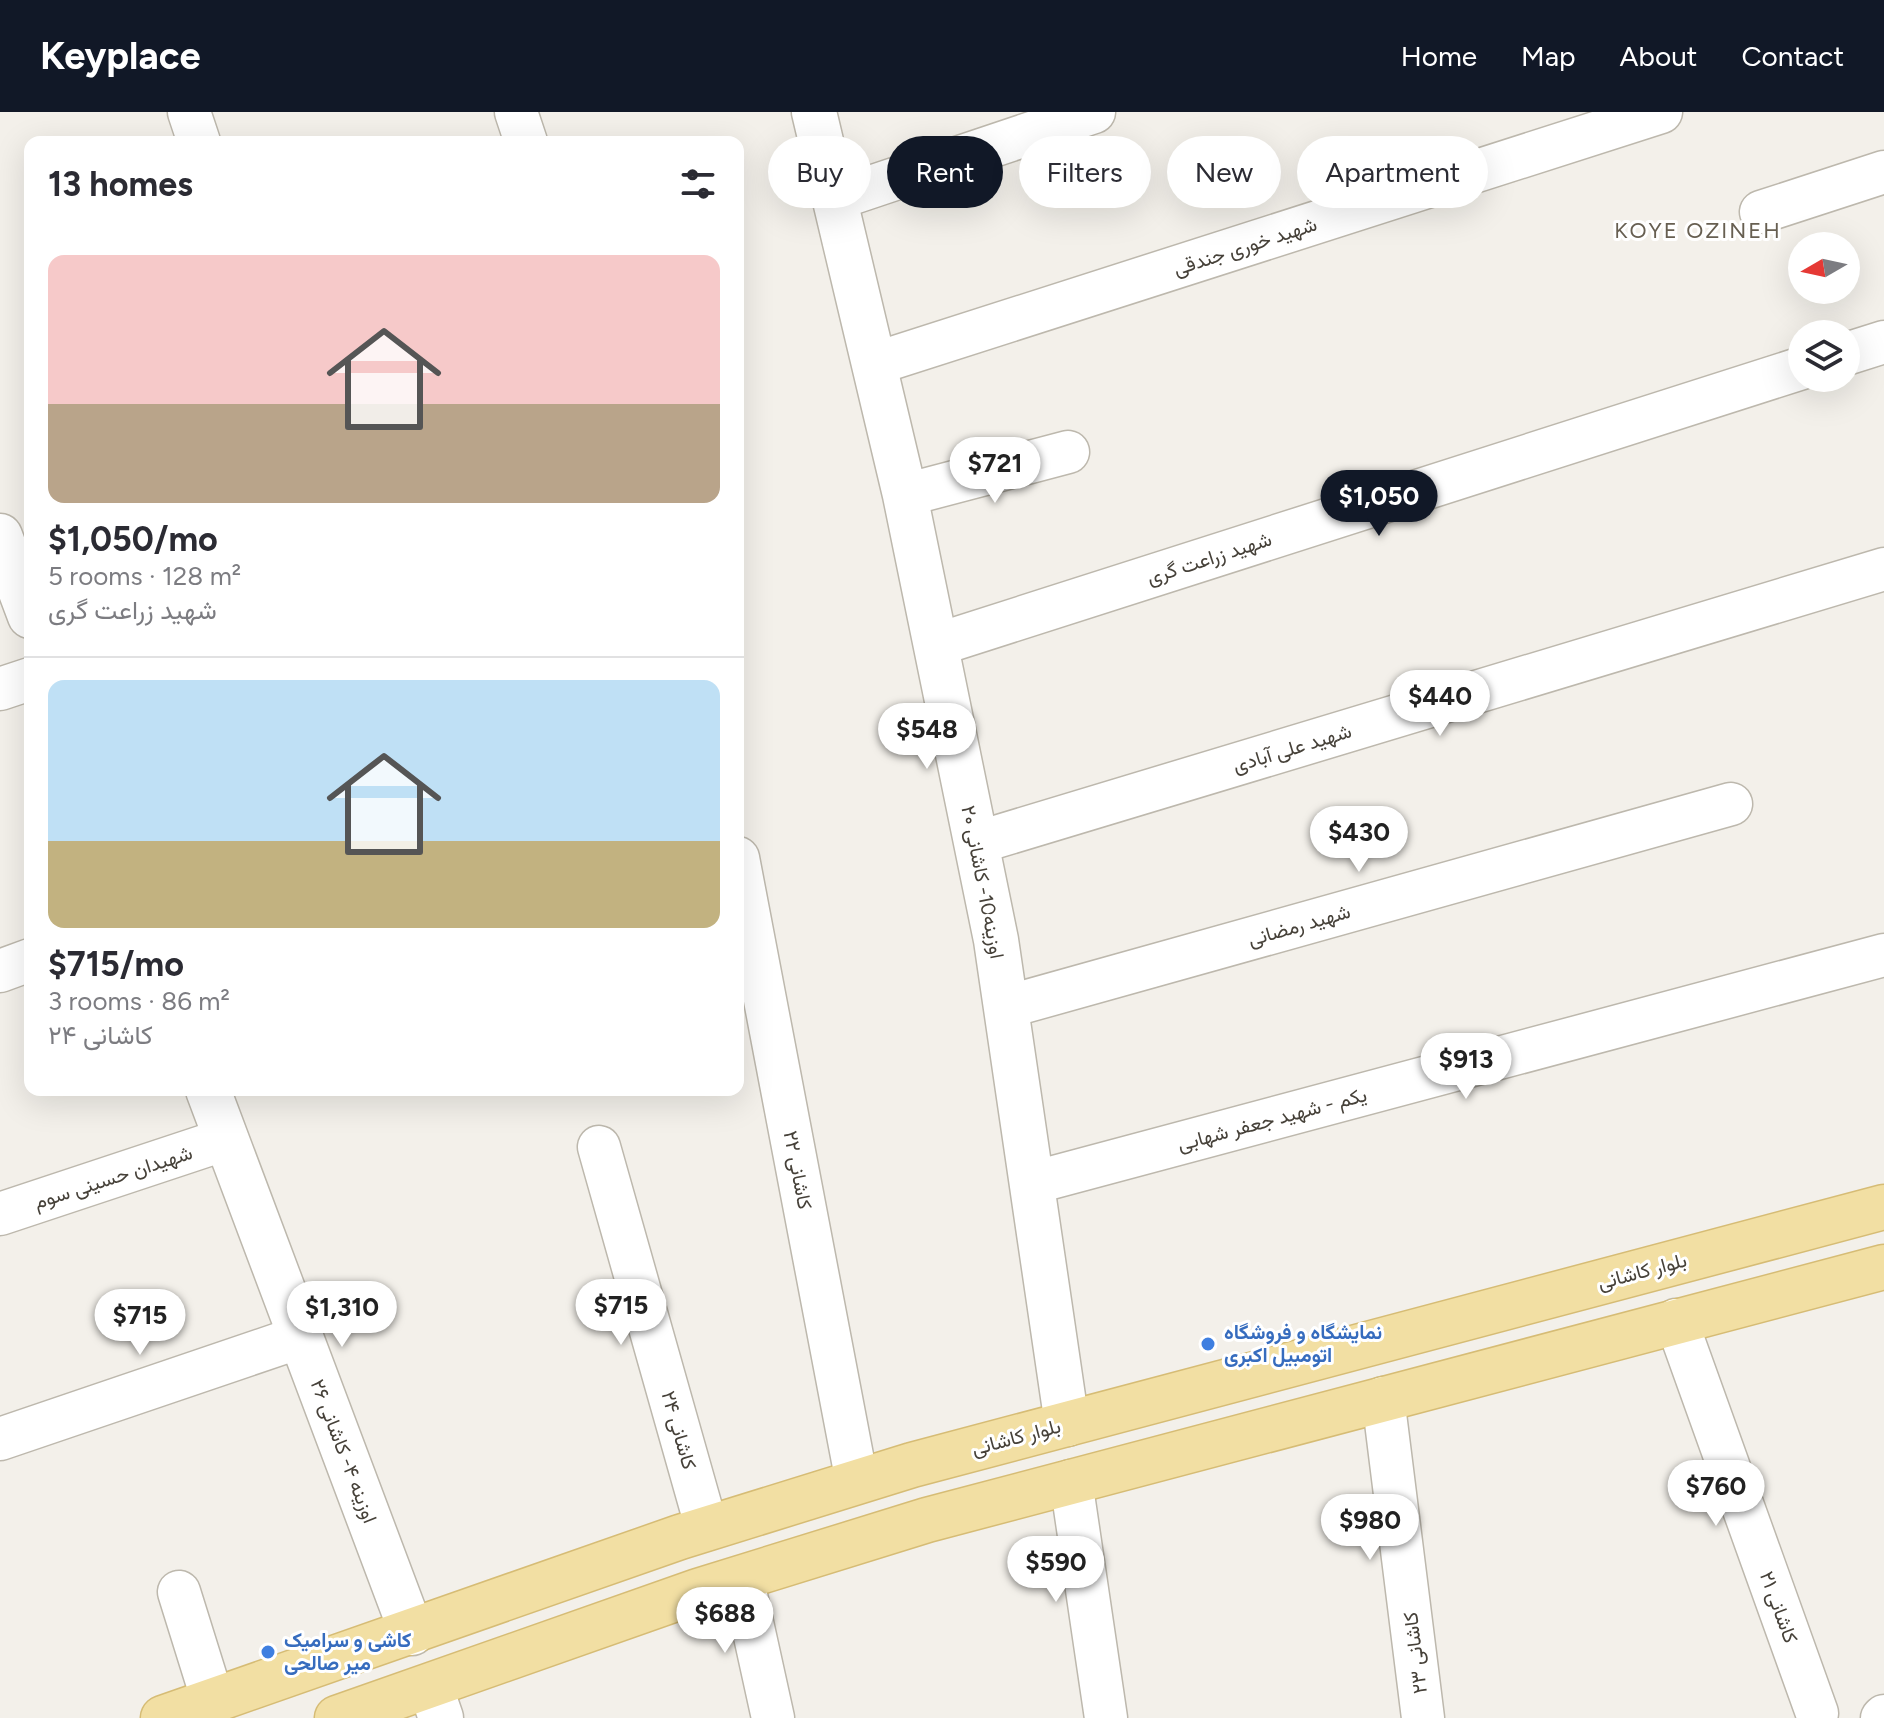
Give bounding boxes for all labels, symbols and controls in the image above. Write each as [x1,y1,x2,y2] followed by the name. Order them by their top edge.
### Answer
[40,33,201,79] text: Keyplace
[1401,39,1477,73] text: Home
[1521,39,1576,73] text: Map
[1620,39,1697,73] text: About
[1741,39,1844,73] text: Contact
[768,136,871,208] chip: Buy
[887,136,1003,208] chip: Rent
[1019,136,1151,208] chip: Filters
[1167,136,1281,208] chip: New
[1297,136,1488,208] chip: Apartment
[676,162,720,206] icon: filters
[48,164,193,205] text: 13 homes
[1170,211,1320,281] street label: شهید خوری جندقی
[1614,217,1782,244] district label: KOYE OZINEH
[1788,232,1860,304] north arrow
[1788,232,1860,392] map controls
[312,307,456,451] icon: home
[1788,320,1860,392] button: layers
[948,437,1042,505] pin: $721
[968,447,1022,479] text: $721
[1314,470,1444,538] pin: $1,050
[1339,480,1419,512] text: $1,050
[48,519,218,560] text: $1,050/mo
[1144,527,1275,590] street label: شهید زراعت گری
[48,560,241,592] text: 5 rooms · 128 m²
[48,594,217,626] text: شهید زراعت گری
[1393,670,1487,738] pin: $440
[1408,680,1472,712] text: $440
[880,703,974,771] pin: $548
[896,713,958,745] text: $548
[1230,719,1354,778] street label: شهید علی آبادی
[312,732,456,876] icon: home
[955,803,1010,961] street label: اوزینه10- کاشانی ۲۰
[1312,806,1406,874] pin: $430
[1328,816,1390,848] text: $430
[1245,899,1353,952] street label: شهید رمضانی
[48,944,184,985] text: $715/mo
[48,985,230,1017] text: 3 rooms · 86 m²
[48,1019,153,1051] text: ۲۴ کاشانی
[1419,1033,1513,1101] pin: $913
[1439,1043,1493,1075] text: $913
[1175,1082,1370,1157] street label: یکم - شهید جعفر شهابی
[779,1129,817,1212] street label: کاشانی ۲۲
[31,1140,196,1215] street label: شهیدان حسینی سوم
[1595,1248,1690,1295] street label: بلوار کاشانی
[574,1279,668,1347] pin: $715
[277,1281,407,1349] pin: $1,310
[93,1289,187,1357] pin: $715
[594,1289,648,1321] text: $715
[305,1291,379,1323] text: $1,310
[113,1299,167,1331] text: $715
[1224,1320,1382,1368] place label: نمایشگاه و فروشگاه اتومبیل اکبری
[1199,1335,1217,1353] marker: نمایشگاه و فروشگاه اتومبیل اکبری
[305,1376,383,1527] street label: اوزینه ۴- کاشانی ۲۶
[656,1388,702,1472] street label: ۲۴ کاشانی
[969,1414,1064,1461] street label: بلوار کاشانی
[1669,1460,1763,1528] pin: $760
[1686,1470,1746,1502] text: $760
[1323,1494,1417,1562] pin: $980
[1339,1504,1401,1536] text: $980
[1009,1536,1103,1604] pin: $590
[1025,1546,1087,1578] text: $590
[1755,1568,1803,1646] street label: کاشانی ۲۱
[678,1587,772,1655] pin: $688
[694,1597,756,1629] text: $688
[1398,1611,1432,1695] street label: کاشانی ۲۳
[284,1628,411,1676] place label: کاشی و سرامیک میر صالحی
[259,1643,277,1661] marker: کاشی و سرامیک میر صالحی

